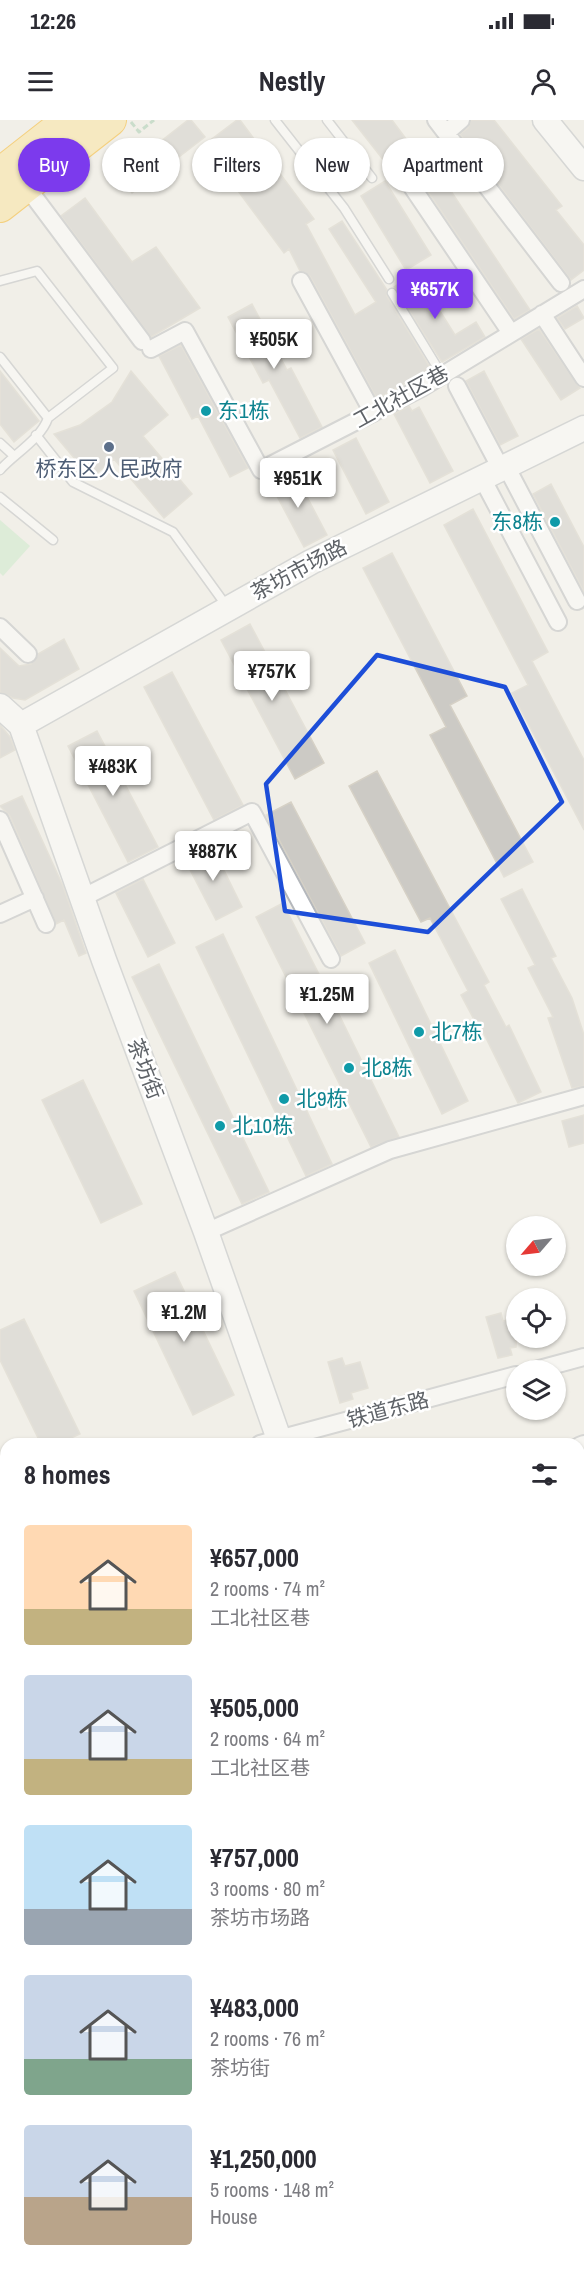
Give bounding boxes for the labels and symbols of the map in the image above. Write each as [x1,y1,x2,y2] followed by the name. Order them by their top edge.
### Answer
[393,269,477,320] pin: ¥657K
[232,319,316,370] pin: ¥505K
[348,358,454,435] street label: 工北社区巷
[218,396,270,425] place label: 东1栋
[199,404,213,418] marker: 东1栋
[102,440,116,454] marker: 桥东区人民政府
[36,454,183,483] place label: 桥东区人民政府
[256,458,340,509] pin: ¥951K
[491,507,543,536] place label: 东8栋
[548,515,562,529] marker: 东8栋
[246,532,352,607] street label: 茶坊市场路
[230,651,314,702] pin: ¥757K
[71,746,155,797] pin: ¥483K
[171,831,255,882] pin: ¥887K
[278,974,376,1025] pin: ¥1.25M
[431,1017,483,1046] place label: 北7栋
[412,1025,426,1039] marker: 北7栋
[121,1034,170,1103] street label: 茶坊街
[361,1053,413,1082] place label: 北8栋
[342,1061,356,1075] marker: 北8栋
[296,1084,348,1113] place label: 北9栋
[277,1092,291,1106] marker: 北9栋
[232,1111,293,1140] place label: 北10栋
[213,1119,227,1133] marker: 北10栋
[506,1216,566,1276] north arrow
[142,1292,226,1343] pin: ¥1.2M
[344,1385,432,1434] street label: 铁道东路

